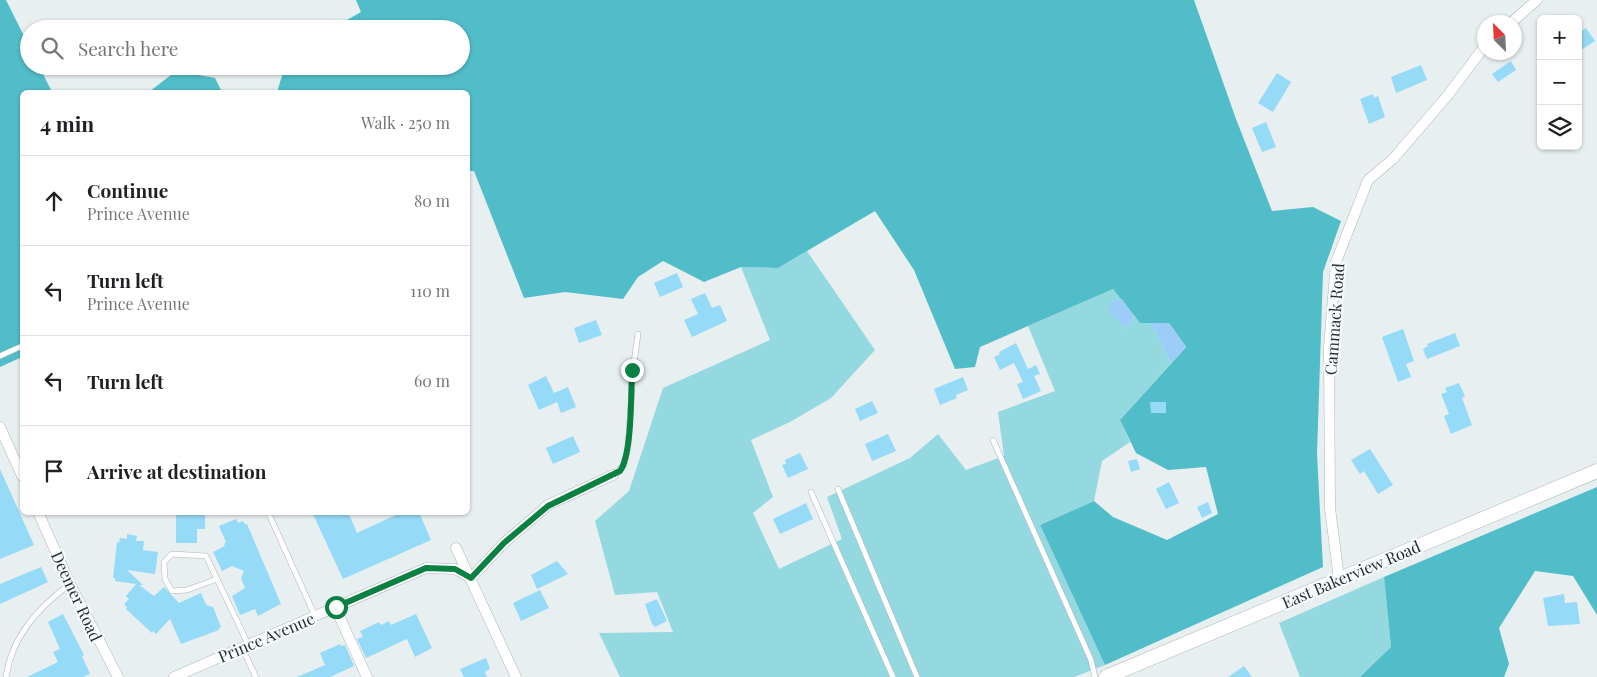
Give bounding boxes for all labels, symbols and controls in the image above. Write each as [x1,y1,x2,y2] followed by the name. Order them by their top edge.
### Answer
[1477,15,1522,60] north arrow
[1537,15,1582,150] map controls
[1537,15,1582,60] button: +
[20,20,470,75] search box
[38,34,66,62] icon: search
[78,35,178,61] text: Search here
[1537,60,1582,105] button: −
[1537,105,1582,150] button: layers
[40,109,94,137] text: 4 min
[361,112,450,133] text: Walk · 250 m
[87,177,168,203] text: Continue
[40,187,68,215] icon: ahead
[414,190,450,211] text: 80 m
[87,203,190,224] text: Prince Avenue
[1320,262,1348,376] street label: Cammack Road
[87,267,164,293] text: Turn left
[40,277,68,305] icon: left
[410,280,450,301] text: 110 m
[87,293,190,314] text: Prince Avenue
[621,359,644,382] route end
[40,367,68,395] icon: left
[87,368,164,394] text: Turn left
[414,370,450,391] text: 60 m
[40,457,68,485] icon: arrive
[87,458,267,484] text: Arrive at destination
[1279,535,1423,613] street label: East Bakerview Road
[47,548,107,644] street label: Deemer Road
[325,596,348,619] route start
[215,607,317,667] street label: Prince Avenue

